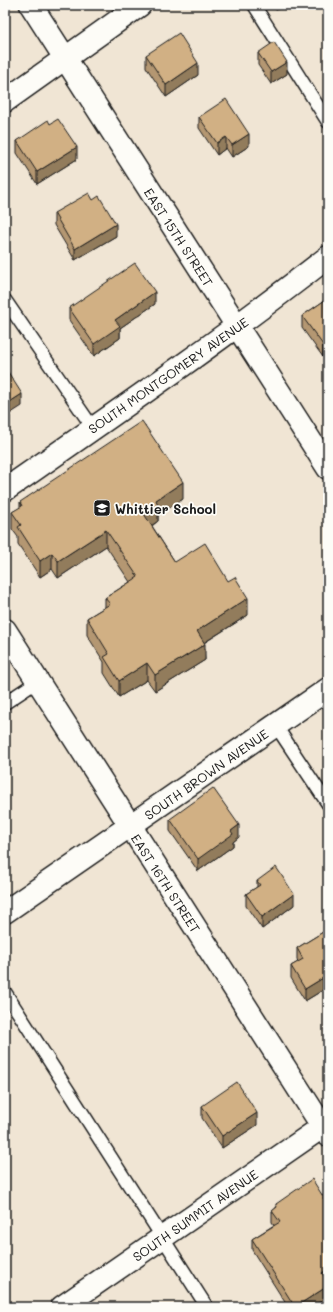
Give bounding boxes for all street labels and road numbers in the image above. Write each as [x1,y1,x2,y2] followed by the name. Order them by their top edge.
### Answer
[141,184,217,290] street label: EAST 15TH STREET
[85,313,251,437] street label: SOUTH MONTGOMERY AVENUE
[141,725,271,823] street label: SOUTH BROWN AVENUE
[128,830,204,936] street label: EAST 16TH STREET
[129,1165,261,1265] street label: SOUTH SUMMIT AVENUE

